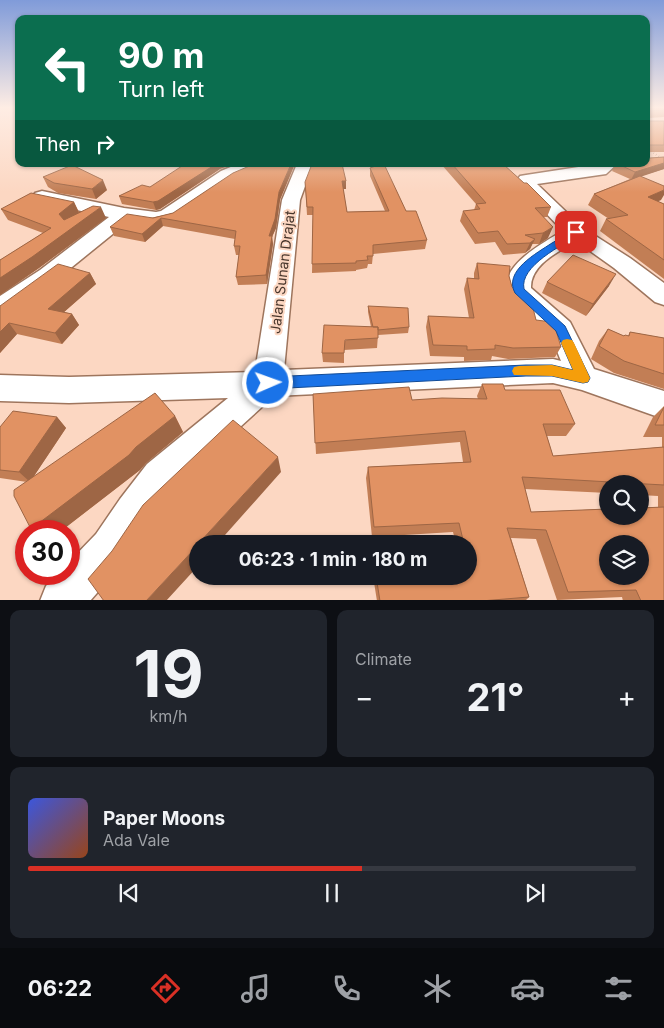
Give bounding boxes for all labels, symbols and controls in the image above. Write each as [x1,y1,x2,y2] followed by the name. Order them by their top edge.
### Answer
[118,34,205,76] text: 90 m
[35,35,100,100] icon: left
[118,76,204,102] text: Turn left
[91,130,119,158] icon: right
[35,133,81,156] text: Then
[266,209,298,335] street label: Jalan Sunan Drajat
[555,211,597,253] pin
[562,218,590,246] icon: arrive
[241,356,293,408] position arrow
[599,475,649,585] map controls
[599,475,649,525] button: search
[15,520,80,585] speed limit sign: 30
[599,535,649,585] button: layers
[239,548,427,571] text: 06:23 · 1 min · 180 m
[133,634,204,713] text: 19
[355,649,412,669] text: Climate
[467,674,524,720] text: 21°
[355,680,374,714] text: −
[617,680,636,714] text: +
[149,706,188,726] text: km/h
[103,807,225,830] text: Paper Moons
[103,830,170,850] text: Ada Vale
[115,879,143,907] icon: previous
[318,879,346,907] icon: pause
[521,879,549,907] icon: next
[148,971,183,1006] icon: directions
[238,971,273,1006] icon: music
[329,971,364,1006] icon: phone
[420,971,455,1006] icon: climate
[510,971,545,1006] icon: car
[601,971,636,1006] icon: filters
[28,975,92,1001] text: 06:22

